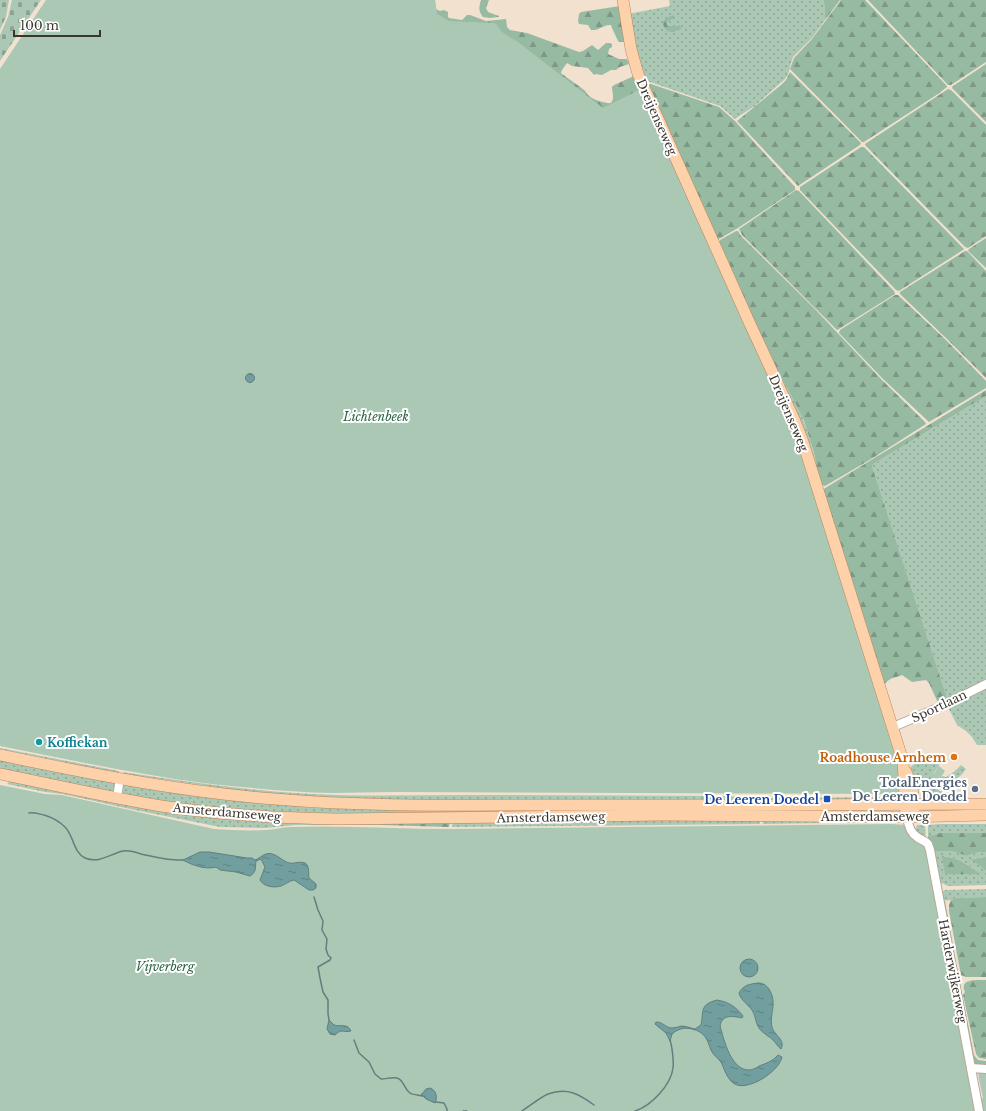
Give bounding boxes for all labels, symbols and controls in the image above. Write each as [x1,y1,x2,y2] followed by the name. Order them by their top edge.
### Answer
[14,12,100,38] scale bar
[20,18,59,33] text: 100 m
[633,76,681,158] street label: Dreijenseweg
[766,372,812,455] street label: Dreijenseweg
[342,409,409,424] park label: Lichtenbeek
[909,687,969,725] street label: Sportlaan
[47,735,108,750] place label: Koffiekan
[34,737,44,747] marker: Koffiekan
[820,750,947,765] place label: Roadhouse Arnhem
[949,752,959,762] marker: Roadhouse Arnhem
[852,775,968,804] place label: TotalEnergies De Leeren Doedel
[970,784,980,794] marker: TotalEnergies De Leeren Doedel
[704,792,820,807] place label: De Leeren Doedel
[822,794,832,804] marker: De Leeren Doedel
[171,800,282,824] street label: Amsterdamseweg
[496,809,606,825] street label: Amsterdamseweg
[820,809,930,824] street label: Amsterdamseweg
[936,918,971,1025] street label: Harderwijkerweg
[136,959,196,974] park label: Vijverberg

